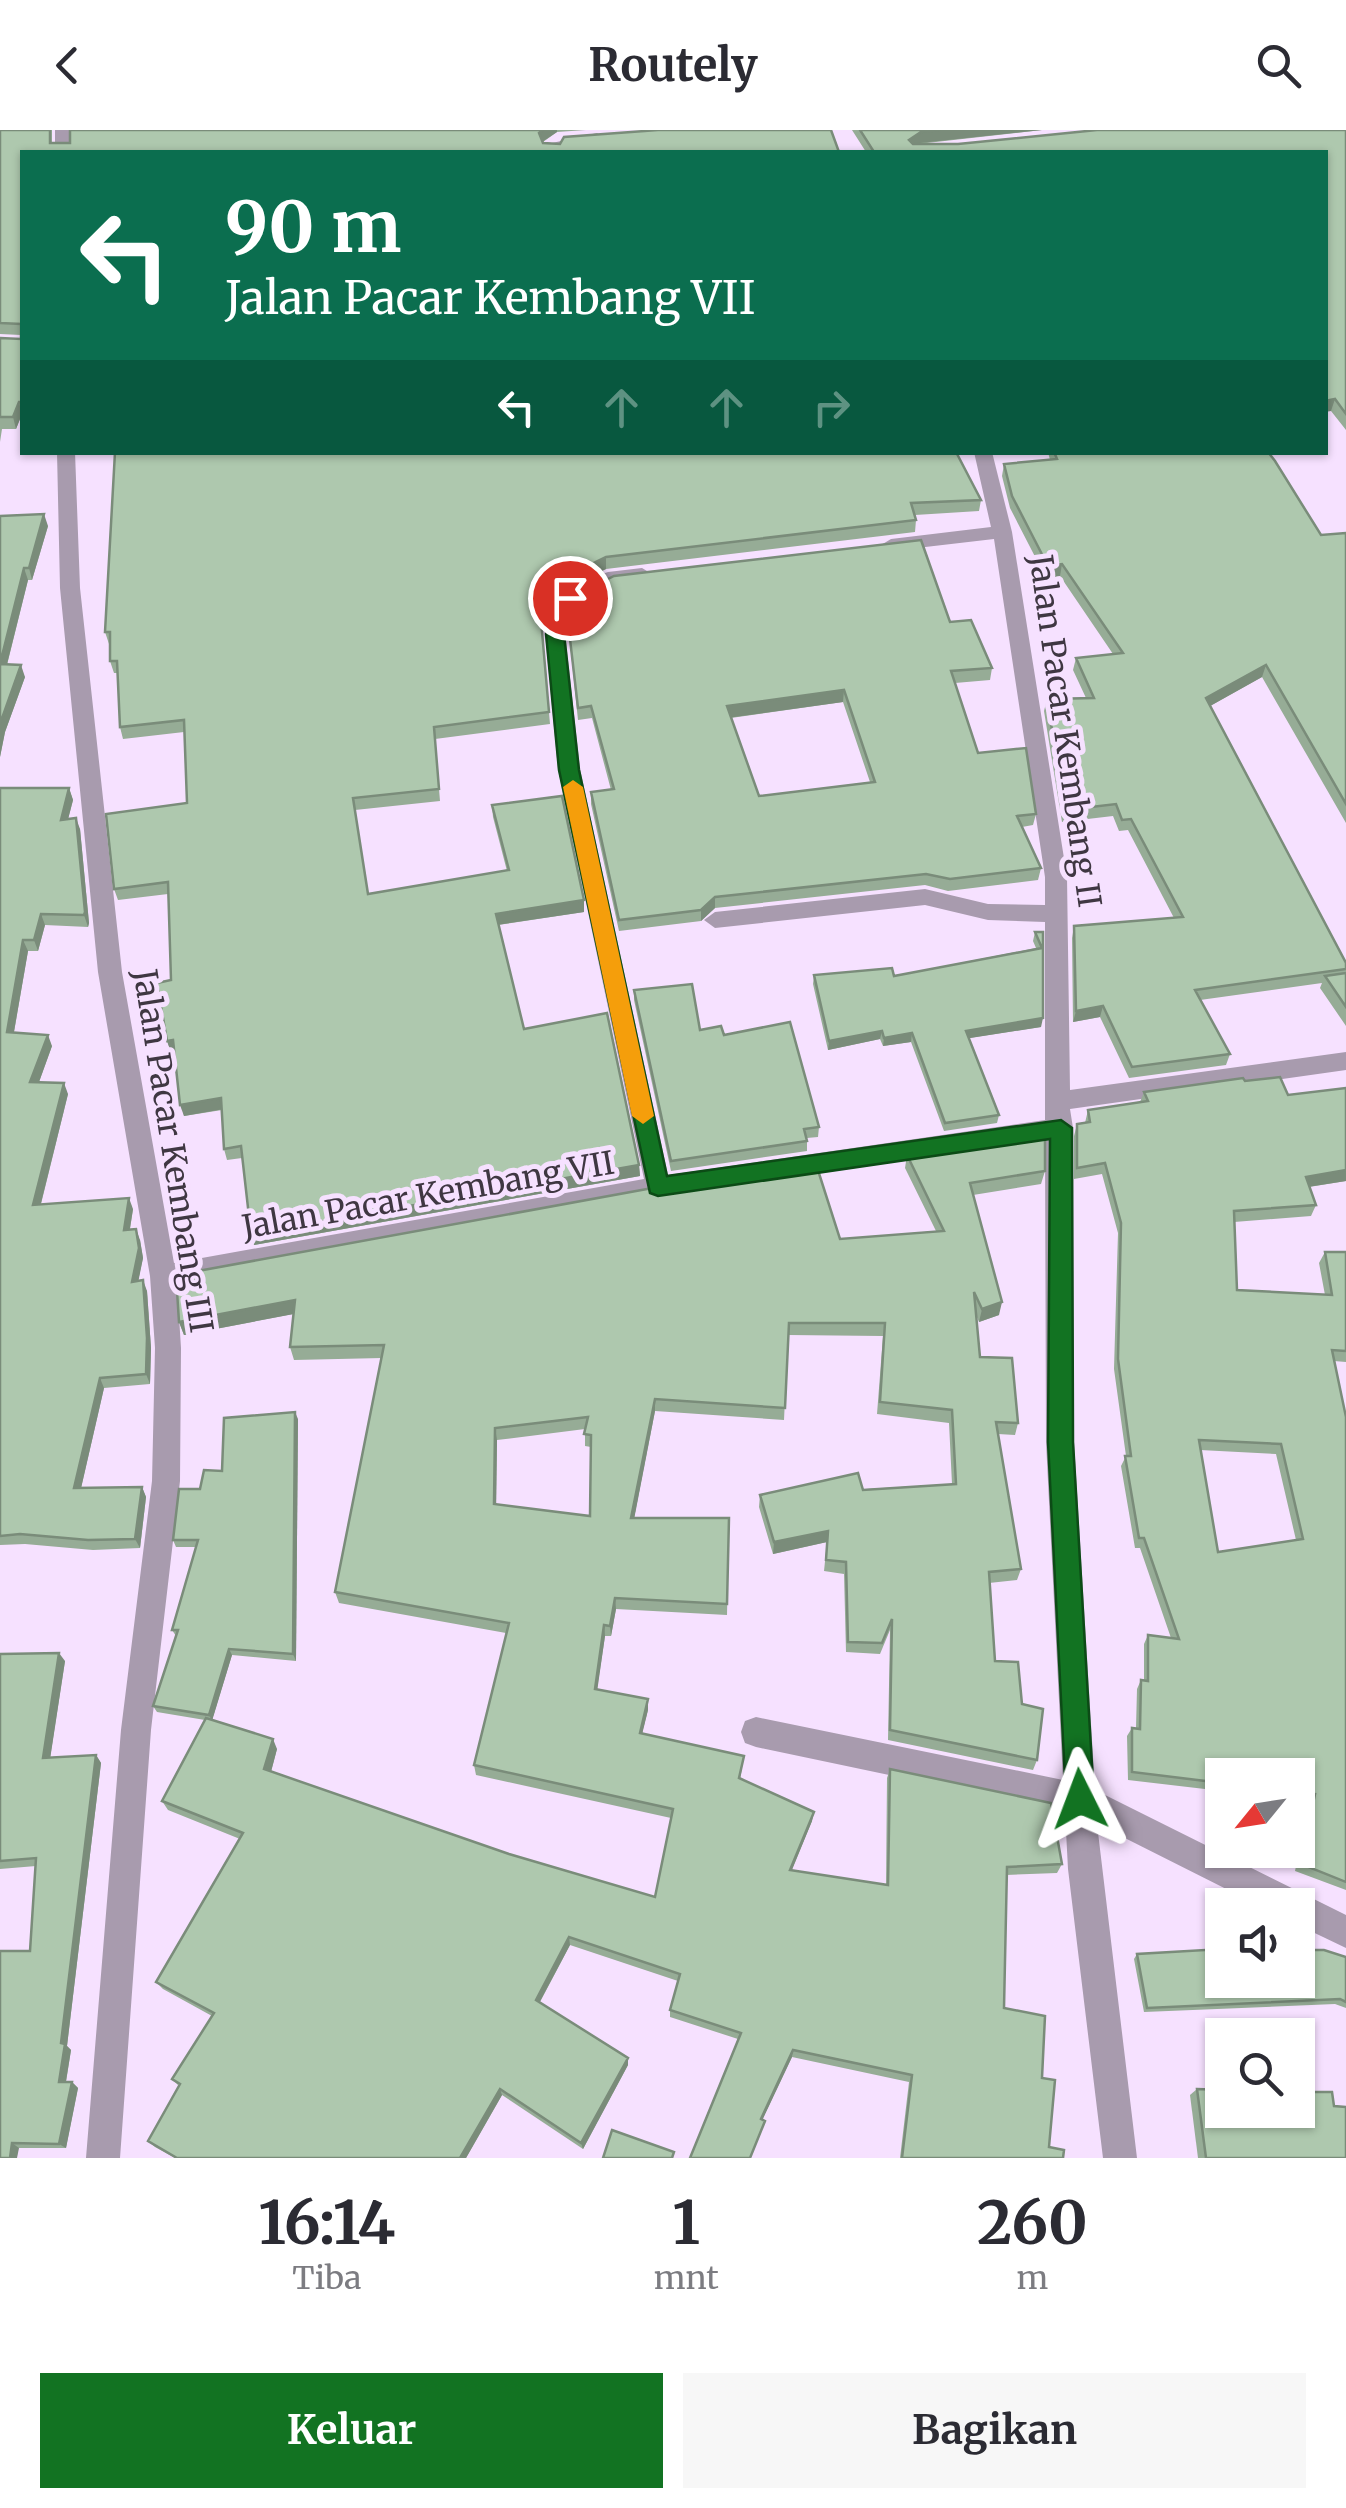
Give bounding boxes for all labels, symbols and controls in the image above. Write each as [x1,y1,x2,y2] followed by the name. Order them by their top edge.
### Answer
[588,37,758,93] text: Routely
[40,38,95,93] icon: back
[1251,38,1306,93] icon: search
[225,183,402,271] text: 90 m
[60,190,190,320] icon: left
[225,270,755,326] text: Jalan Pacar Kembang VII
[489,380,544,435] icon: left
[594,380,649,435] icon: ahead
[699,380,754,435] icon: ahead
[804,380,859,435] icon: right
[1020,551,1110,910] street label: Jalan Pacar Kembang II
[528,556,613,641] pin
[543,571,598,626] icon: arrive
[124,965,221,1336] street label: Jalan Pacar Kembang III
[238,1143,617,1248] street label: Jalan Pacar Kembang VII
[1028,1747,1132,1851] position arrow
[1205,1758,1315,1868] north arrow
[1205,1758,1315,2128] map controls
[1205,1888,1315,1998] button: sound
[1205,2018,1315,2128] button: search
[258,2185,395,2260] text: 16:14
[672,2185,700,2260] text: 1
[977,2185,1088,2260] text: 260
[292,2258,361,2298] text: Tiba
[654,2258,719,2298] text: mnt
[1016,2258,1048,2298] text: m
[40,2373,663,2488] button: Keluar
[683,2373,1306,2488] button: Bagikan

